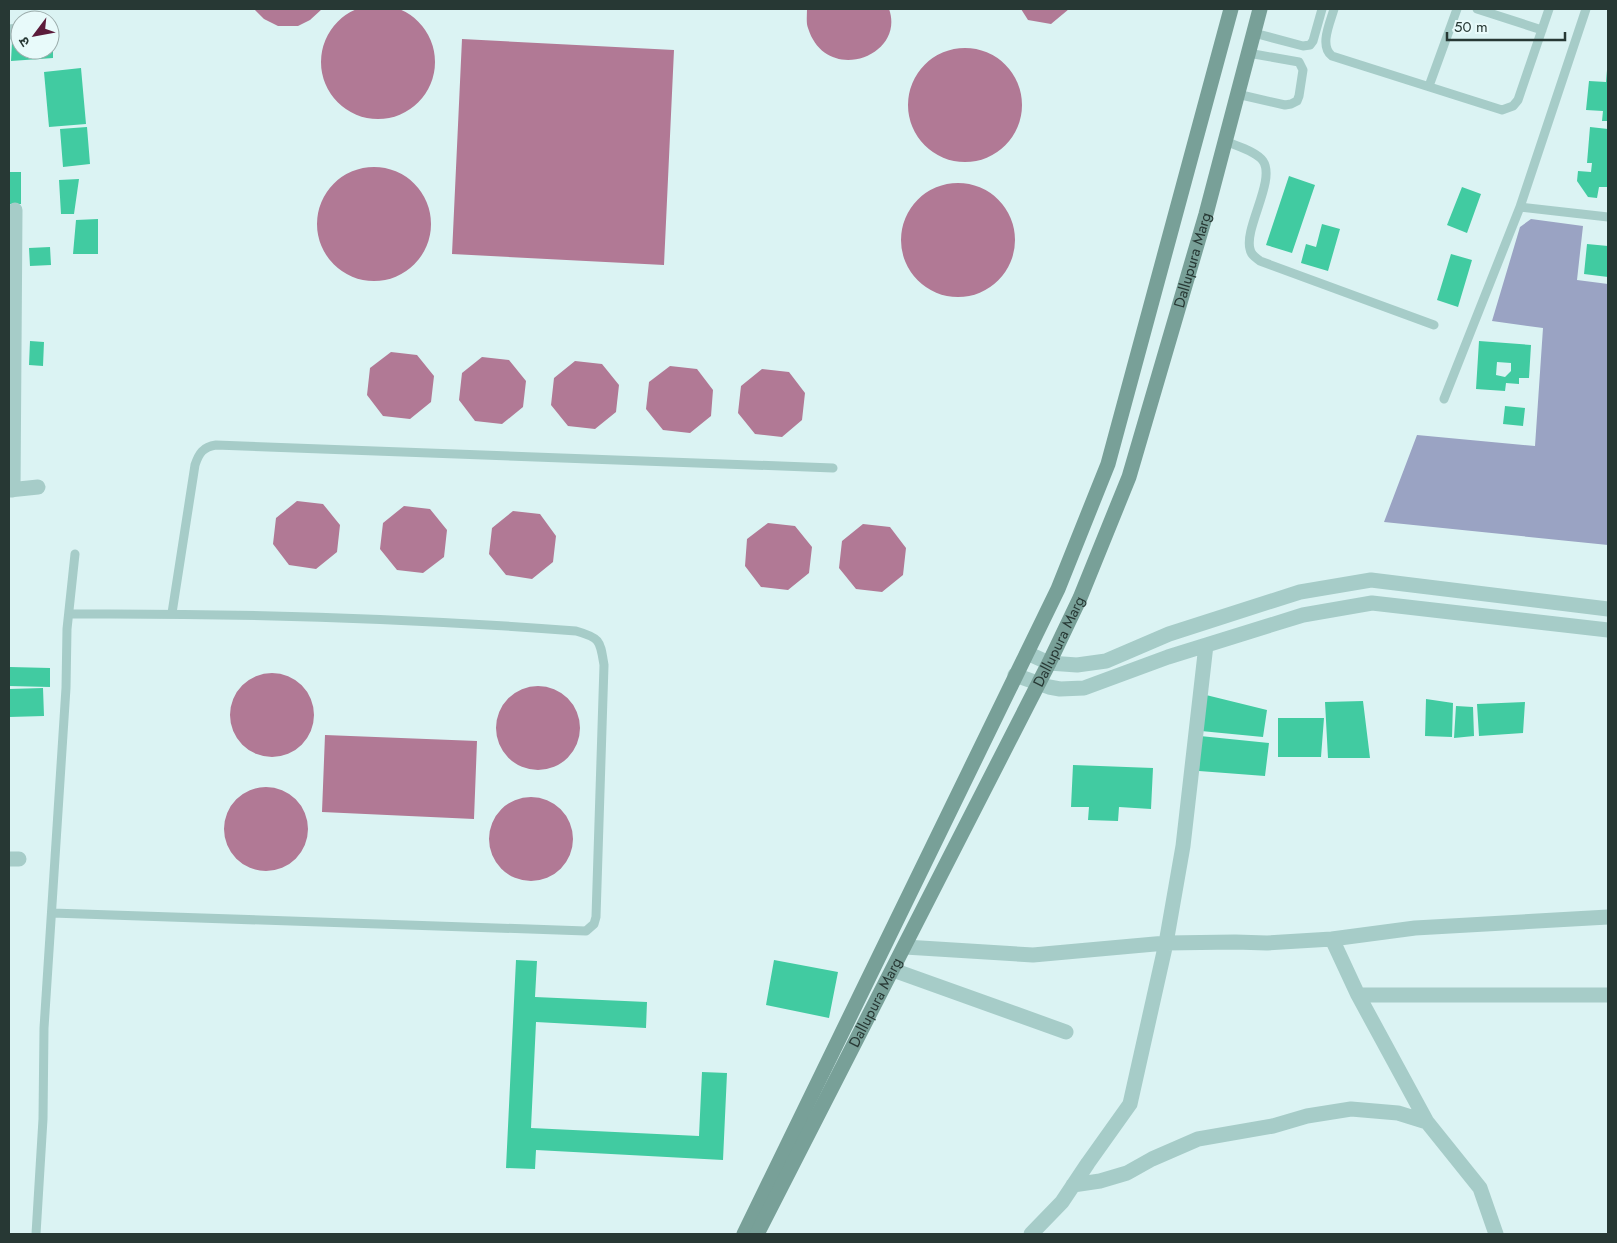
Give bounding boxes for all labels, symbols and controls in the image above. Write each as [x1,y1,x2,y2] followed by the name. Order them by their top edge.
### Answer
[10,10,60,60] north arrow
[1447,10,1564,42] scale bar
[1454,16,1488,38] text: 50 m
[13,32,35,51] text: उ
[1168,210,1217,310] street label: Dallupura Marg
[1028,592,1090,691] street label: Dallupura Marg
[843,954,908,1051] street label: Dallupura Marg

